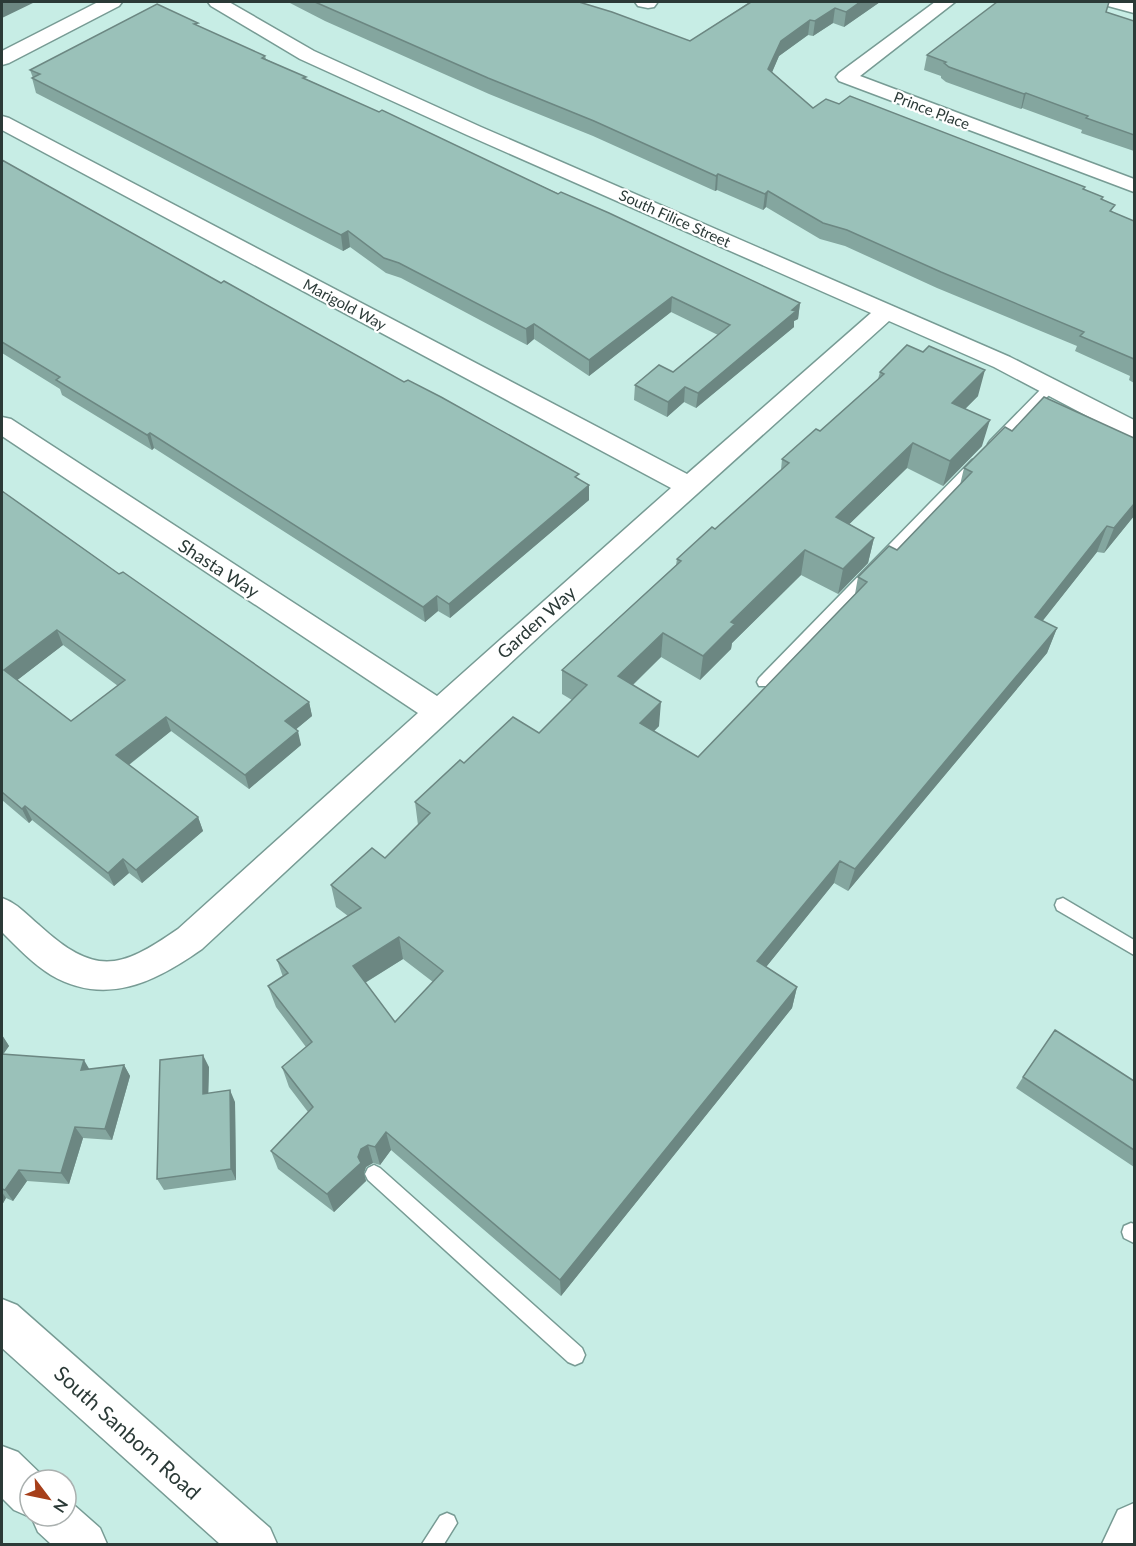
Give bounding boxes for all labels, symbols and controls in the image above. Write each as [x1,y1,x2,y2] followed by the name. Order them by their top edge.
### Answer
[891,87,973,133] street label: Prince Place
[617,185,734,251] street label: South Filice Street
[300,275,390,334] street label: Marigold Way
[175,534,264,603] street label: Shasta Way
[492,581,580,663] street label: Garden Way
[50,1360,206,1504] street label: South Sanborn Road
[18,1468,78,1528] north arrow
[50,1496,72,1516] text: N

